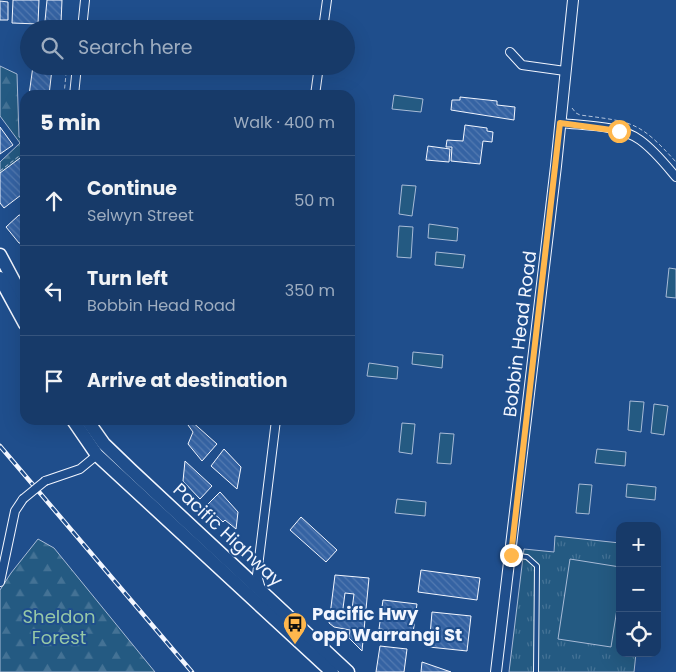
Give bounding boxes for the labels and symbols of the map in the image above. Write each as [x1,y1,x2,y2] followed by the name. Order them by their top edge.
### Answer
[608,120,631,143] route start
[497,249,542,418] street label: Bobbin Head Road
[168,477,289,592] street label: Pacific Highway
[500,544,523,567] route end
[312,601,462,647] place label: Pacific Hwy opp Warrangi St
[23,604,95,650] park label: Sheldon Forest
[282,611,308,645] bus stop icon: Pacific Hwy opp Warrangi St

